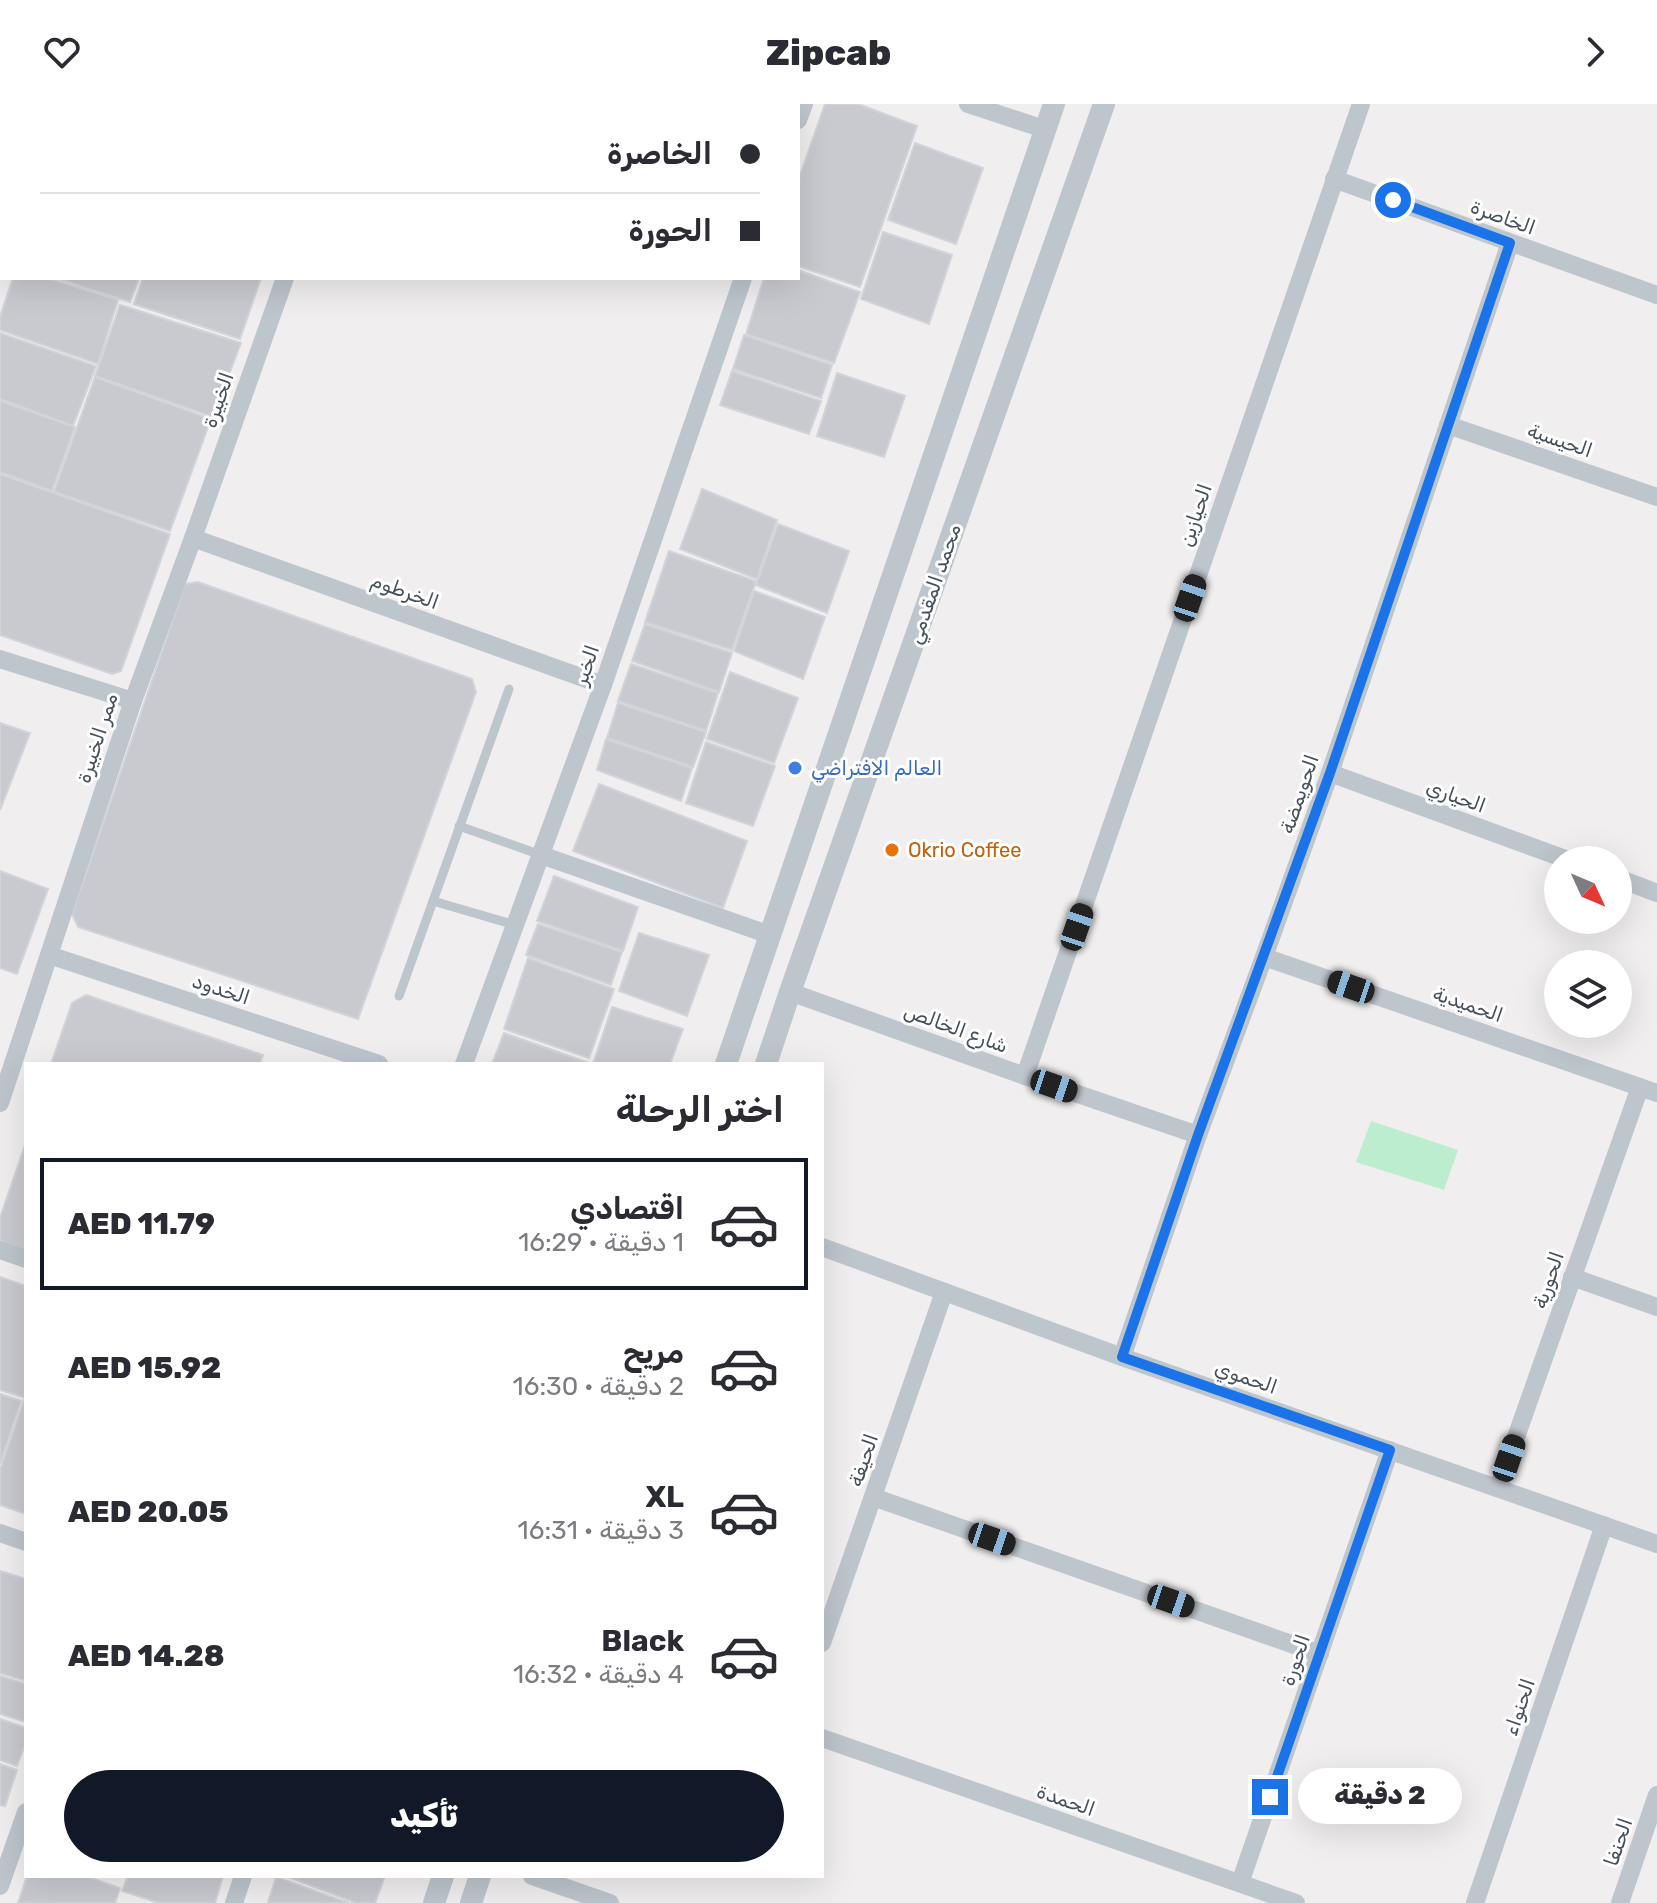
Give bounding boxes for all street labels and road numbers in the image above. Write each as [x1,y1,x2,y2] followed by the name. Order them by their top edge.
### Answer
[1467,194,1539,240] street label: الخاصرة
[197,369,239,431] street label: الخبيرة
[1524,418,1596,462] street label: الحيسية
[1173,481,1217,549] street label: الحيازين
[902,521,969,648] street label: محمد المقدمي
[367,568,442,616] street label: الخرطوم
[568,642,604,689] street label: الخبر
[71,690,123,786] street label: ممر الخبيرة
[1274,751,1324,837] street label: الحويمضة
[1422,774,1489,820] street label: الحياري
[189,968,253,1010] street label: الخدود
[1430,981,1506,1027] street label: الحميدية
[900,998,1011,1060] street label: شارع الخالص
[1527,1248,1569,1312] street label: الحورية
[1211,1355,1280,1401] street label: الحموي
[843,1430,883,1490] street label: الحيفة
[1275,1631,1315,1689] street label: الحورة
[1498,1675,1540,1739] street label: الحنواء
[1034,1779,1098,1821] street label: الحمدة
[1599,1815,1637,1869] street label: الحنفا

